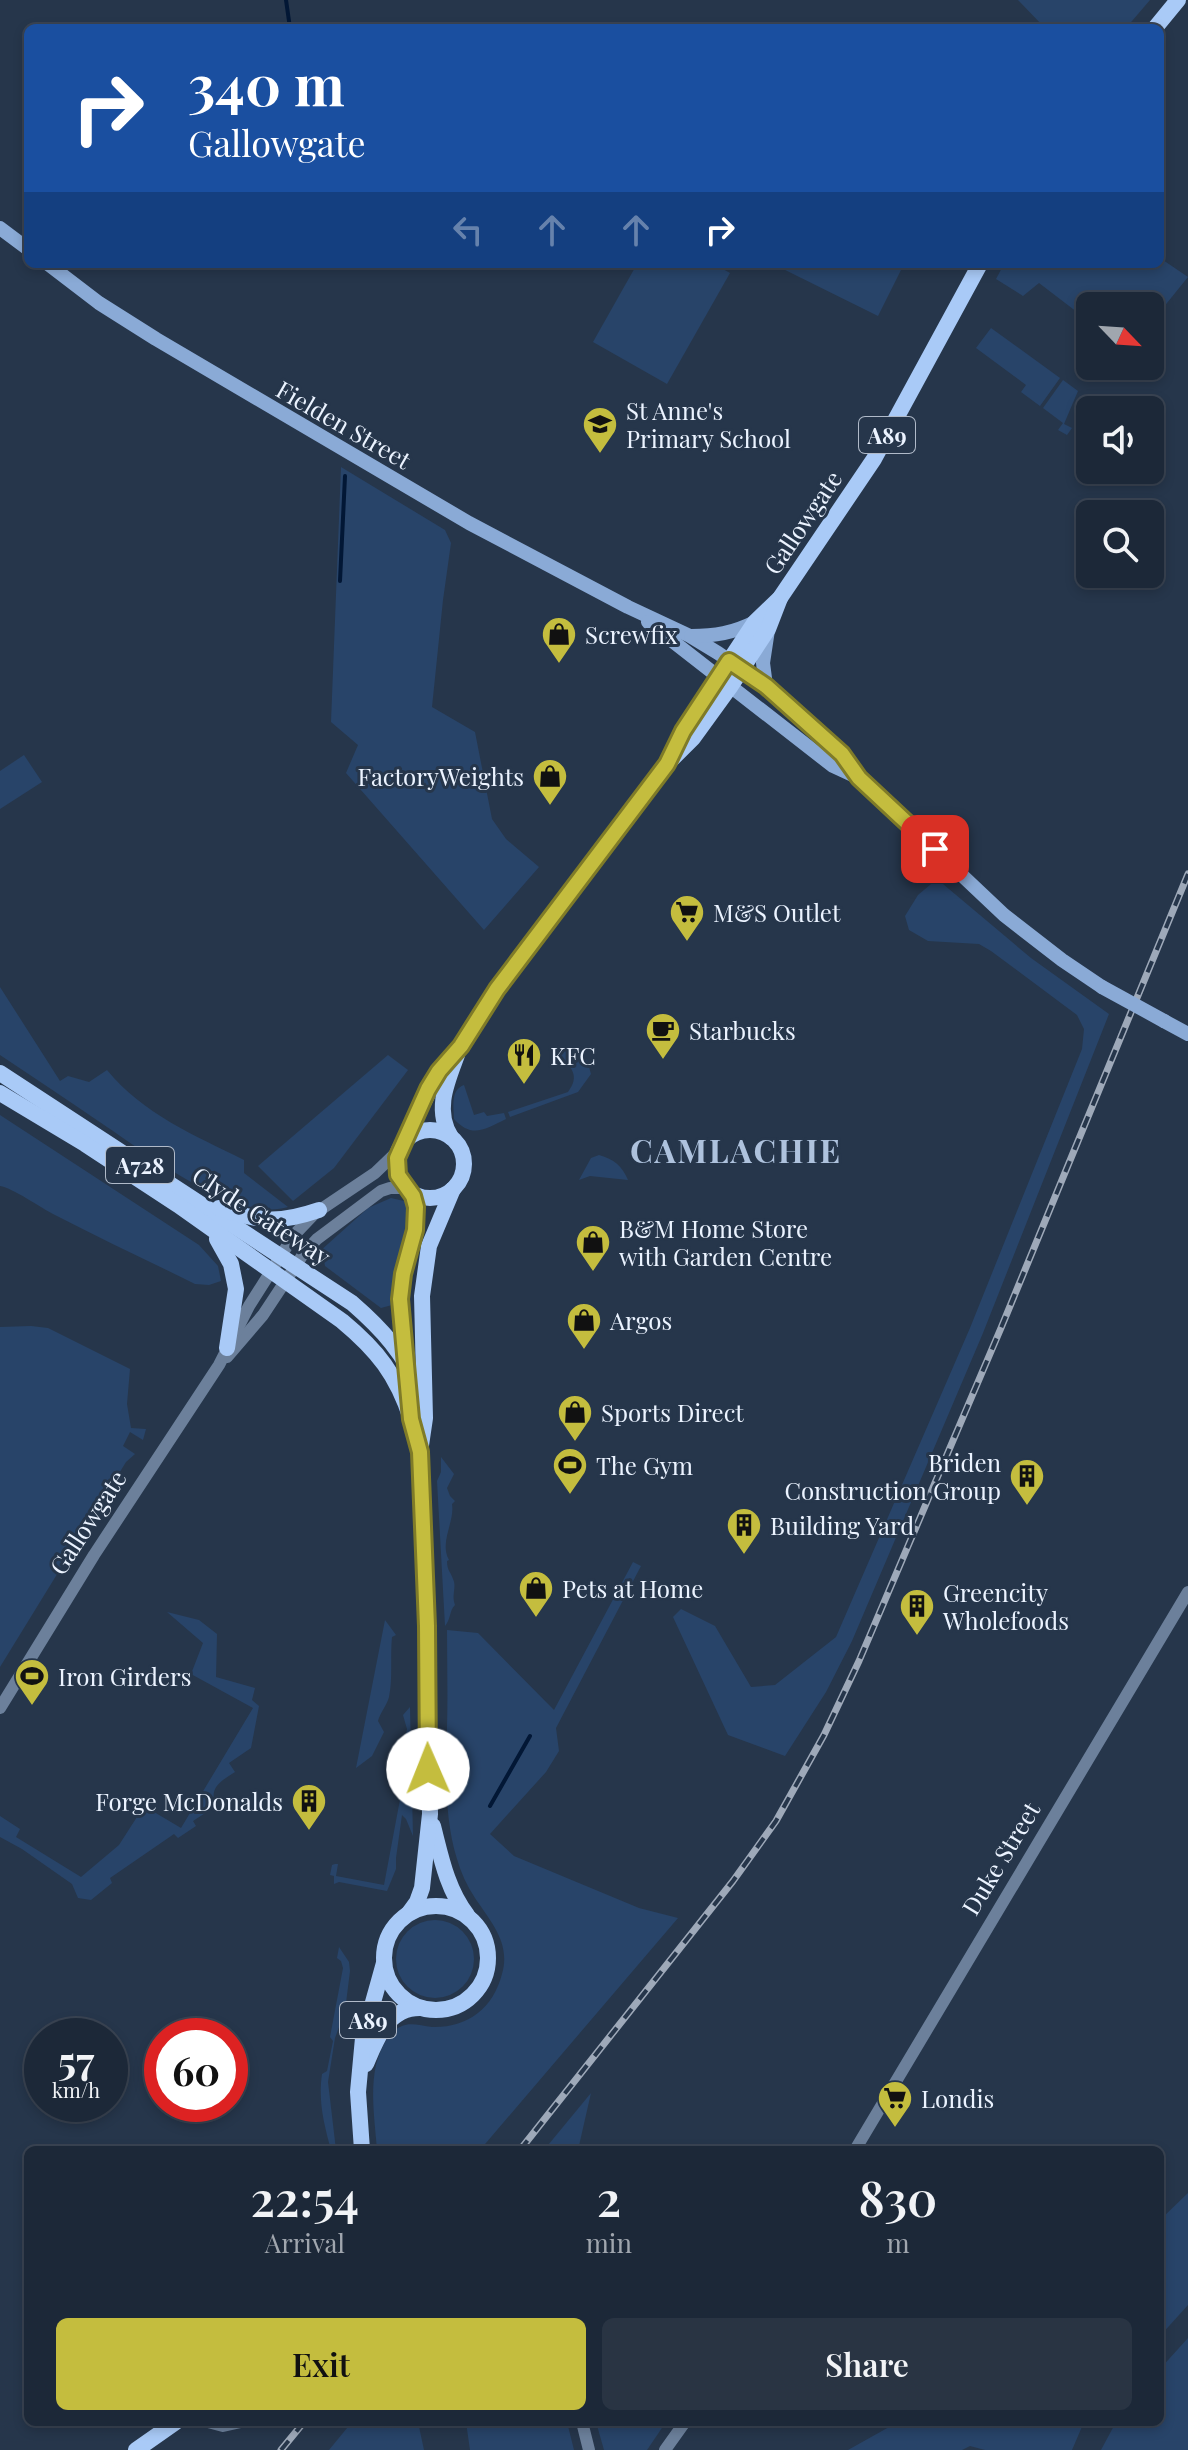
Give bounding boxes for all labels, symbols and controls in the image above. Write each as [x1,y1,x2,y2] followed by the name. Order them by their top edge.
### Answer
[188,46,345,121] text: 340 m
[56,56,160,160] icon: right
[188,118,366,166] text: Gallowgate
[446,208,490,252] icon: left
[530,208,574,252] icon: ahead
[614,208,658,252] icon: ahead
[698,208,742,252] icon: right
[1076,292,1164,380] north arrow
[1076,292,1164,588] map controls
[271,373,418,476] street label: Fielden Street
[626,394,791,454] place label: St Anne's Primary School
[1076,396,1164,484] button: sound
[581,405,619,455] school or university icon: St Anne's Primary School
[859,417,915,453] road number: A89
[756,464,848,580] street label: Gallowgate
[1076,500,1164,588] button: search
[540,615,578,665] shop icon: Screwfix
[585,618,678,650] place label: Screwfix
[531,757,569,807] shop icon: FactoryWeights
[358,760,524,792] place label: FactoryWeights
[901,815,969,883] pin
[913,827,957,871] icon: arrive
[668,893,706,943] supermarket icon: M&S Outlet
[713,896,841,928] place label: M&S Outlet
[644,1011,682,1061] cafe icon: Starbucks
[689,1014,796,1046] place label: Starbucks
[505,1036,543,1086] restaurant icon: KFC
[550,1039,596,1071] place label: KFC
[630,1128,842,1171] district label: CAMLACHIE
[106,1147,174,1183] road number: A728
[187,1158,337,1272] street label: Clyde Gateway
[619,1212,832,1272] place label: B&M Home Store with Garden Centre
[574,1223,612,1273] shop icon: B&M Home Store with Garden Centre
[565,1301,603,1351] shop icon: Argos
[609,1304,672,1336] place label: Argos
[556,1393,594,1443] shop icon: Sports Direct
[601,1396,744,1428] place label: Sports Direct
[551,1446,589,1496] sports icon: The Gym
[784,1446,1001,1506] place label: Briden Construction Group
[596,1449,693,1481] place label: The Gym
[1008,1457,1046,1507] building icon: Briden Construction Group
[41,1464,133,1580] street label: Gallowgate
[725,1506,763,1556] building icon: Building Yard
[770,1509,914,1541] place label: Building Yard
[517,1569,555,1619] shop icon: Pets at Home
[562,1572,703,1604] place label: Pets at Home
[942,1576,1069,1636] place label: Greencity Wholefoods
[898,1587,936,1637] building icon: Greencity Wholefoods
[13,1657,51,1707] sports icon: Iron Girders
[58,1660,191,1692] place label: Iron Girders
[386,1727,470,1811] position arrow
[290,1782,328,1832] building icon: Forge McDonalds
[95,1785,283,1817] place label: Forge McDonalds
[954,1795,1047,1920] street label: Duke Street
[340,2002,396,2038] road number: A89
[144,2018,248,2122] speed limit sign: 60
[58,2033,94,2086] text: 57
[52,2076,100,2103] text: km/h
[876,2079,914,2129] supermarket icon: Londis
[921,2082,994,2114] place label: Londis
[251,2165,359,2229] text: 22:54
[597,2165,621,2229] text: 2
[859,2165,937,2229] text: 830
[265,2225,345,2260] text: Arrival
[586,2225,632,2260] text: min
[886,2225,910,2260] text: m
[56,2318,586,2410] button: Exit
[602,2318,1132,2410] button: Share

